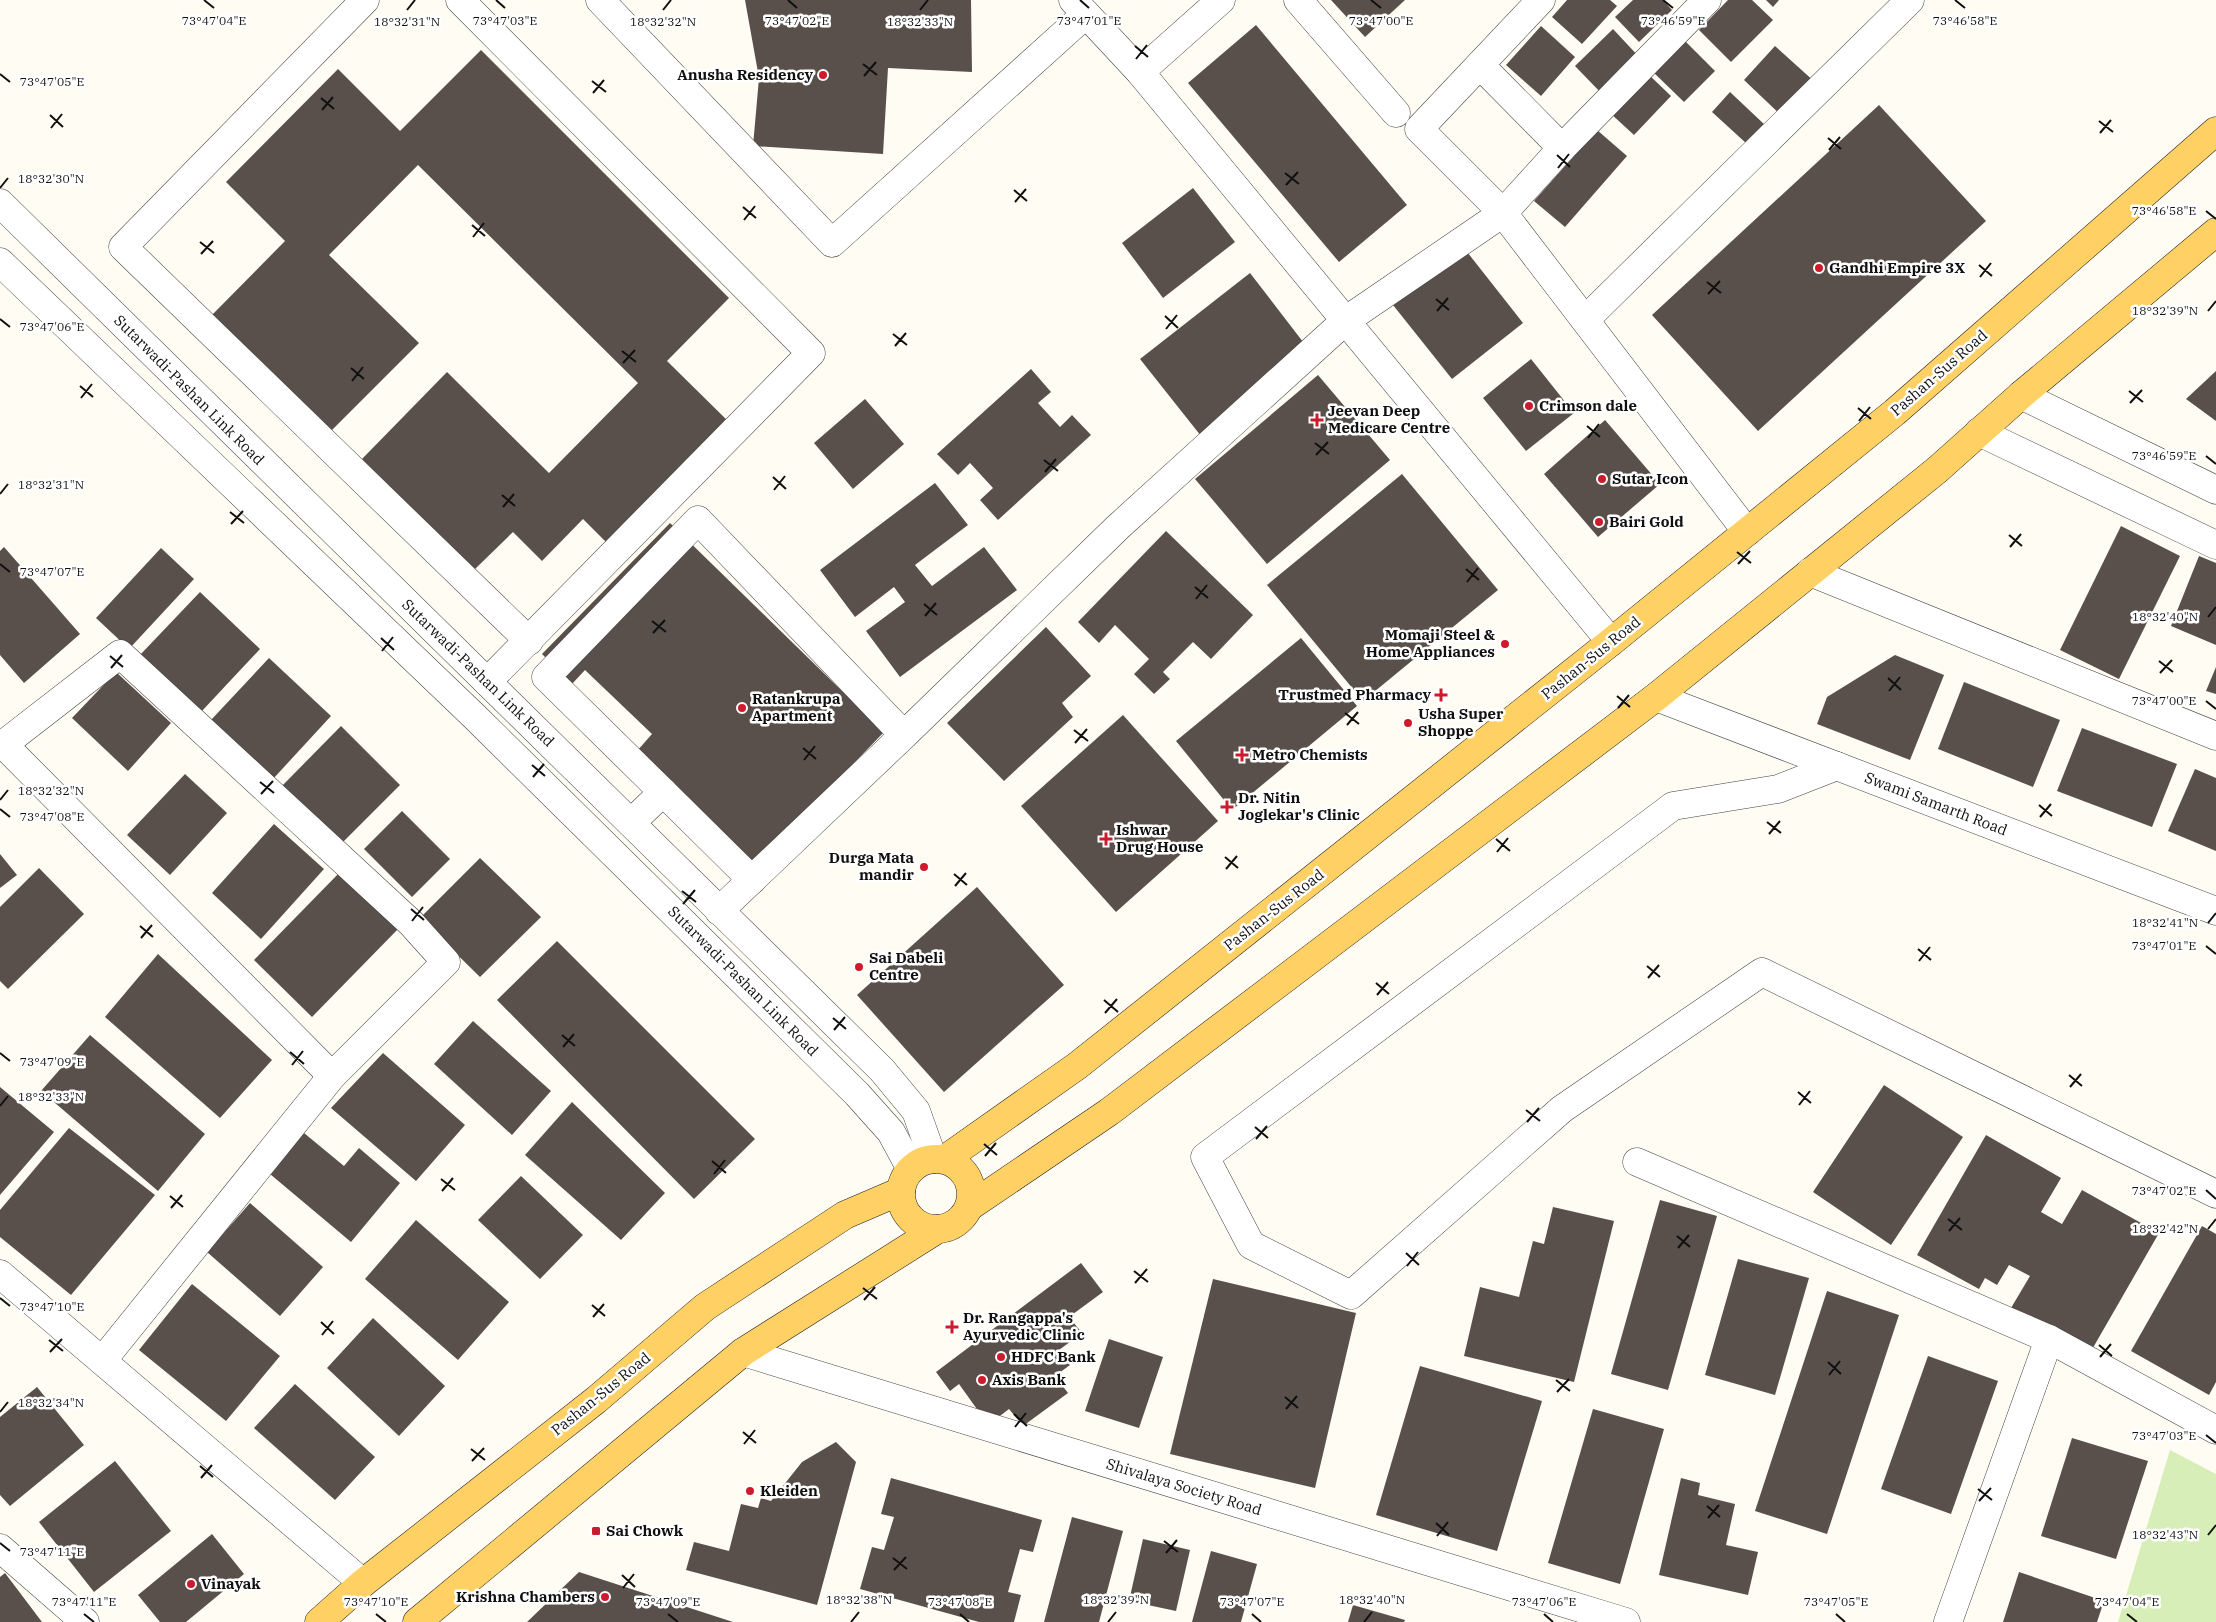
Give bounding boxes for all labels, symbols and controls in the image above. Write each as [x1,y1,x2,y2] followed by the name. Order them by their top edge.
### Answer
[182,13,246,28] text: 73°47'04"E
[473,13,537,28] text: 73°47'03"E
[765,13,829,28] text: 73°47'02"E
[1057,13,1121,28] text: 73°47'01"E
[1349,13,1413,28] text: 73°47'00"E
[1641,13,1705,28] text: 73°46'59"E
[1933,13,1997,28] text: 73°46'58"E
[374,14,440,29] text: 18°32'31"N
[630,14,696,29] text: 18°32'32"N
[887,14,953,29] text: 18°32'33"N
[677,65,813,84] place label: Anusha Residency
[817,69,829,81] marker: Anusha Residency
[20,74,84,89] text: 73°47'05"E
[18,171,84,186] text: 18°32'30"N
[2132,203,2196,218] text: 73°46'58"E
[1829,258,1965,277] place label: Gandhi Empire 3X
[1813,262,1825,274] marker: Gandhi Empire 3X
[2132,303,2198,318] text: 18°32'39"N
[110,311,268,469] street label: Sutarwadi-Pashan Link Road
[20,319,84,334] text: 73°47'06"E
[1886,325,1991,420] street label: Pashan-Sus Road
[1539,396,1637,415] place label: Crimson dale
[1523,400,1535,412] marker: Crimson dale
[1328,401,1450,437] place label: Jeevan Deep Medicare Centre
[1310,413,1324,427] marker: Jeevan Deep Medicare Centre
[2132,448,2196,463] text: 73°46'59"E
[1612,469,1689,488] place label: Sutar Icon
[1596,473,1608,485] marker: Sutar Icon
[18,477,84,492] text: 18°32'31"N
[1609,512,1684,531] place label: Bairi Gold
[1593,516,1605,528] marker: Bairi Gold
[20,564,84,579] text: 73°47'07"E
[398,595,559,751] street label: Sutarwadi-Pashan Link Road
[2132,609,2198,624] text: 18°32'40"N
[1537,612,1644,703] street label: Pashan-Sus Road
[1366,625,1495,661] place label: Momaji Steel & Home Appliances
[1499,638,1511,650] marker: Momaji Steel & Home Appliances
[1278,685,1431,704] place label: Trustmed Pharmacy
[752,689,841,725] place label: Ratankrupa Apartment
[1435,689,1447,701] marker: Trustmed Pharmacy
[2132,693,2196,708] text: 73°47'00"E
[736,702,748,714] marker: Ratankrupa Apartment
[1418,704,1504,740] place label: Usha Super Shoppe
[1402,717,1414,729] marker: Usha Super Shoppe
[1252,745,1368,764] place label: Metro Chemists
[1236,749,1248,761] marker: Metro Chemists
[1862,768,2010,840] street label: Swami Samarth Road
[18,783,84,798] text: 18°32'32"N
[1238,788,1360,824] place label: Dr. Nitin Joglekar's Clinic
[1220,800,1234,814] marker: Dr. Nitin Joglekar's Clinic
[20,809,84,824] text: 73°47'08"E
[1116,820,1203,856] place label: Ishwar Drug House
[1100,833,1112,845] marker: Ishwar Drug House
[829,848,915,884] place label: Durga Mata mandir
[918,861,930,873] marker: Durga Mata mandir
[1220,865,1328,955] street label: Pashan-Sus Road
[664,902,822,1060] street label: Sutarwadi-Pashan Link Road
[2132,915,2198,930] text: 18°32'41"N
[2132,938,2196,953] text: 73°47'01"E
[869,948,943,984] place label: Sai Dabeli Centre
[853,961,865,973] marker: Sai Dabeli Centre
[20,1054,84,1069] text: 73°47'09"E
[18,1089,84,1104] text: 18°32'33"N
[2132,1183,2196,1198] text: 73°47'02"E
[2132,1221,2198,1236] text: 18°32'42"N
[20,1299,84,1314] text: 73°47'10"E
[963,1308,1085,1344] place label: Dr. Rangappa's Ayurvedic Clinic
[945,1320,959,1334] marker: Dr. Rangappa's Ayurvedic Clinic
[1011,1347,1096,1366] place label: HDFC Bank
[547,1348,654,1439] street label: Pashan-Sus Road
[995,1351,1007,1363] marker: HDFC Bank
[992,1370,1066,1389] place label: Axis Bank
[976,1374,988,1386] marker: Axis Bank
[18,1395,84,1410] text: 18°32'34"N
[2132,1428,2196,1443] text: 73°47'03"E
[1104,1454,1264,1519] street label: Shivalaya Society Road
[760,1481,818,1500] place label: Kleiden
[744,1485,756,1497] marker: Kleiden
[606,1521,684,1540] place label: Sai Chowk
[590,1525,602,1537] marker: Sai Chowk
[2132,1527,2198,1542] text: 18°32'43"N
[20,1544,84,1559] text: 73°47'11"E
[201,1574,261,1593] place label: Vinayak
[185,1578,197,1590] marker: Vinayak
[456,1587,595,1606] place label: Krishna Chambers
[599,1591,611,1603] marker: Krishna Chambers
[826,1592,892,1607] text: 18°32'38"N
[1083,1592,1149,1607] text: 18°32'39"N
[1339,1592,1405,1607] text: 18°32'40"N
[52,1594,116,1609] text: 73°47'11"E
[344,1594,408,1609] text: 73°47'10"E
[636,1594,700,1609] text: 73°47'09"E
[928,1594,992,1609] text: 73°47'08"E
[1220,1594,1284,1609] text: 73°47'07"E
[1512,1594,1576,1609] text: 73°47'06"E
[1804,1594,1868,1609] text: 73°47'05"E
[2095,1594,2159,1609] text: 73°47'04"E

